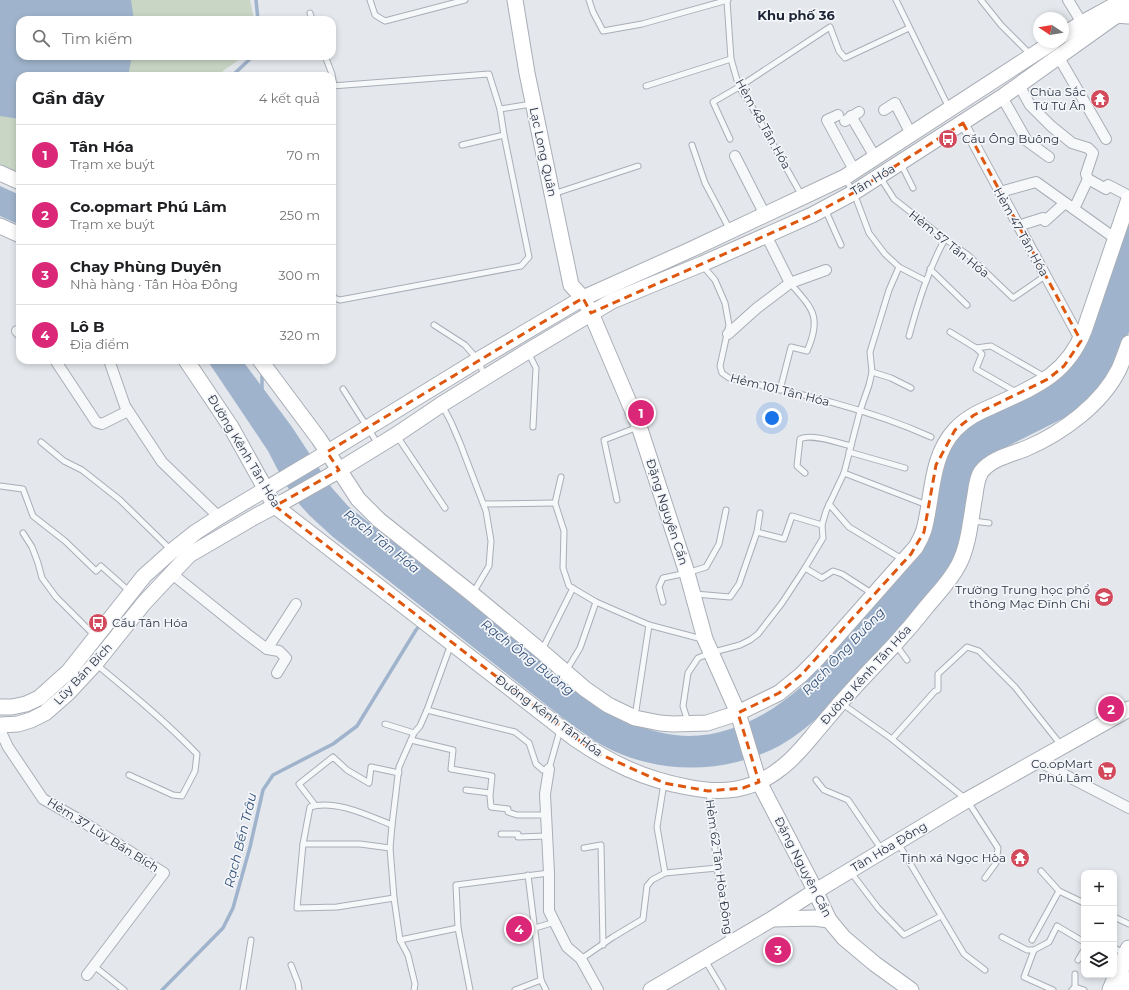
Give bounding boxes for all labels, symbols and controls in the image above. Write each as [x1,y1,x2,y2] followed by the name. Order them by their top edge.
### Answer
[757,7,835,23] district label: Khu phố 36
[1033,12,1069,48] north arrow
[16,16,336,60] search box
[30,27,52,49] icon: search
[62,29,133,48] text: Tìm kiếm
[732,76,794,172] street label: Hẻm 48 Tân Hóa
[1030,84,1086,113] place label: Chùa Sắc Tứ Từ Ân
[32,88,104,108] text: Gần đây
[1089,88,1111,110] temple icon: Chùa Sắc Tứ Từ Ân
[259,90,320,106] text: 4 kết quả
[527,106,560,198] street label: Lạc Long Quân
[937,128,959,150] bus stop icon: Cầu Ông Buông
[962,131,1059,146] place label: Cầu Ông Buông
[70,137,134,156] text: Tân Hóa
[42,147,48,163] text: 1
[287,147,320,163] text: 70 m
[70,156,155,172] text: Trạm xe buýt
[848,160,898,199] street label: Tân Hóa
[991,185,1052,279] street label: Hẻm 47 Tân Hóa
[70,197,227,216] text: Co.opmart Phú Lâm
[41,207,49,223] text: 2
[279,207,320,223] text: 250 m
[906,207,992,281] street label: Hẻm 57 Tân Hóa
[70,216,155,232] text: Trạm xe buýt
[70,257,222,276] text: Chay Phùng Duyên
[41,267,49,283] text: 3
[278,267,320,283] text: 300 m
[70,276,238,292] text: Nhà hàng · Tân Hòa Đông
[70,317,105,336] text: Lô B
[41,327,49,343] text: 4
[280,327,320,343] text: 320 m
[70,336,129,352] text: Địa điểm
[729,370,831,409] street label: Hẻm 101 Tân Hóa
[205,392,284,510] street label: Đường Kênh Tân Hóa
[628,398,654,428] pin: 1
[762,408,782,428] your location
[643,457,692,567] street label: Đặng Nguyên Cẩn
[341,506,423,577] water label: Rạch Tân Hóa
[955,582,1090,611] place label: Trường Trung học phổ thông Mạc Đĩnh Chi
[1093,586,1115,608] school or university icon: Trường Trung học phổ thông Mạc Đĩnh Chi
[798,604,888,698] water label: Rạch Ông Buông
[87,612,109,634] bus stop icon: Cầu Tân Hóa
[112,615,188,630] place label: Cầu Tân Hóa
[478,616,578,698] water label: Rạch Ông Buông
[817,622,914,728] street label: Đường Kênh Tân Hóa
[50,640,115,708] street label: Lũy Bán Bích
[493,672,606,760] street label: Đường Kênh Tân Hóa
[1098,694,1124,724] pin: 2
[1031,756,1093,785] place label: Co.opMart Phú Lâm
[1096,760,1118,782] supermarket icon: Co.opMart Phú Lâm
[220,791,260,889] water label: Rạch Bến Trâu
[45,794,162,875] street label: Hẻm 37 Lũy Bán Bích
[703,798,736,935] street label: Hẻm 62 Tân Hòa Đông
[772,814,835,920] street label: Đặng Nguyên Cẩn
[848,818,930,875] street label: Tân Hòa Đông
[1009,847,1031,869] temple icon: Tịnh xá Ngọc Hòa
[900,850,1006,865] place label: Tịnh xá Ngọc Hòa
[1081,870,1117,978] map controls
[1081,870,1117,906] button: +
[1081,906,1117,942] button: −
[506,914,532,944] pin: 4
[765,935,791,965] pin: 3
[1081,942,1117,978] button: layers

